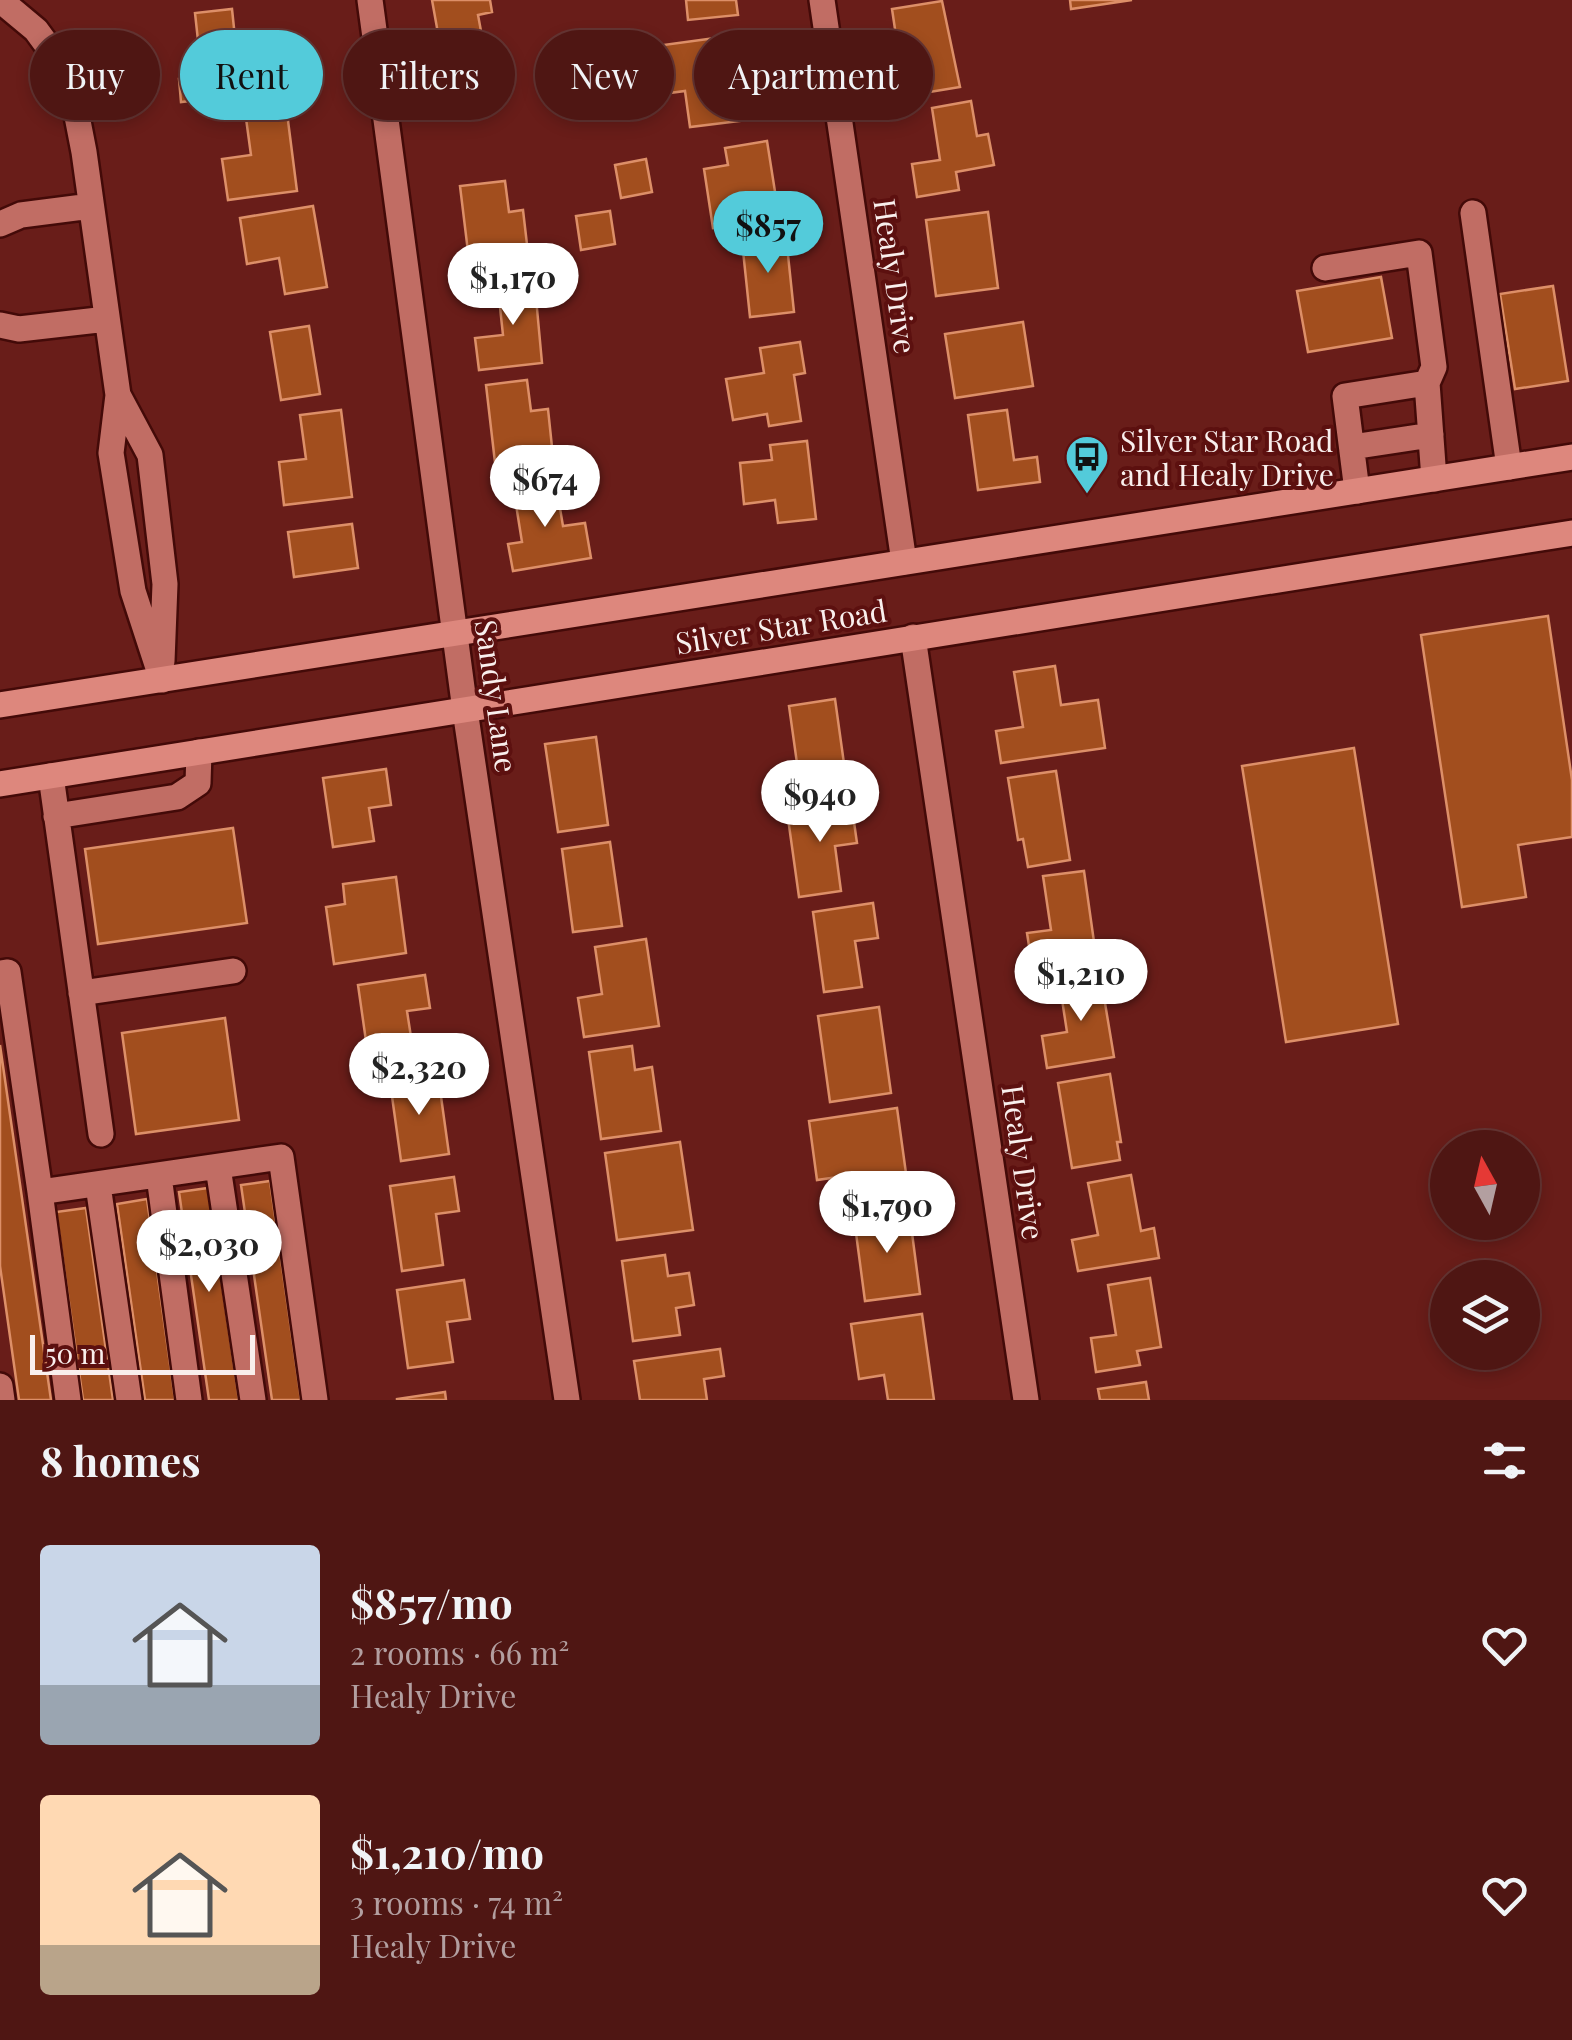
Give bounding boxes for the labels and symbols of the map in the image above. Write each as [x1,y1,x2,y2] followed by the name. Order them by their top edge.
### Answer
[709,191,827,276] pin: $857
[865,196,927,356] street label: Healy Drive
[432,243,594,328] pin: $1,170
[1120,420,1334,494] place label: Silver Star Road and Healy Drive
[1064,434,1110,495] bus stop icon: Silver Star Road and Healy Drive
[486,445,604,530] pin: $674
[672,590,890,662] street label: Silver Star Road
[466,617,528,775] street label: Sandy Lane
[761,760,879,845] pin: $940
[1000,939,1162,1024] pin: $1,210
[338,1033,500,1118] pin: $2,320
[993,1082,1055,1242] street label: Healy Drive
[1430,1130,1540,1240] north arrow
[806,1171,968,1256] pin: $1,790
[128,1210,290,1295] pin: $2,030
[30,1330,255,1374] scale bar

